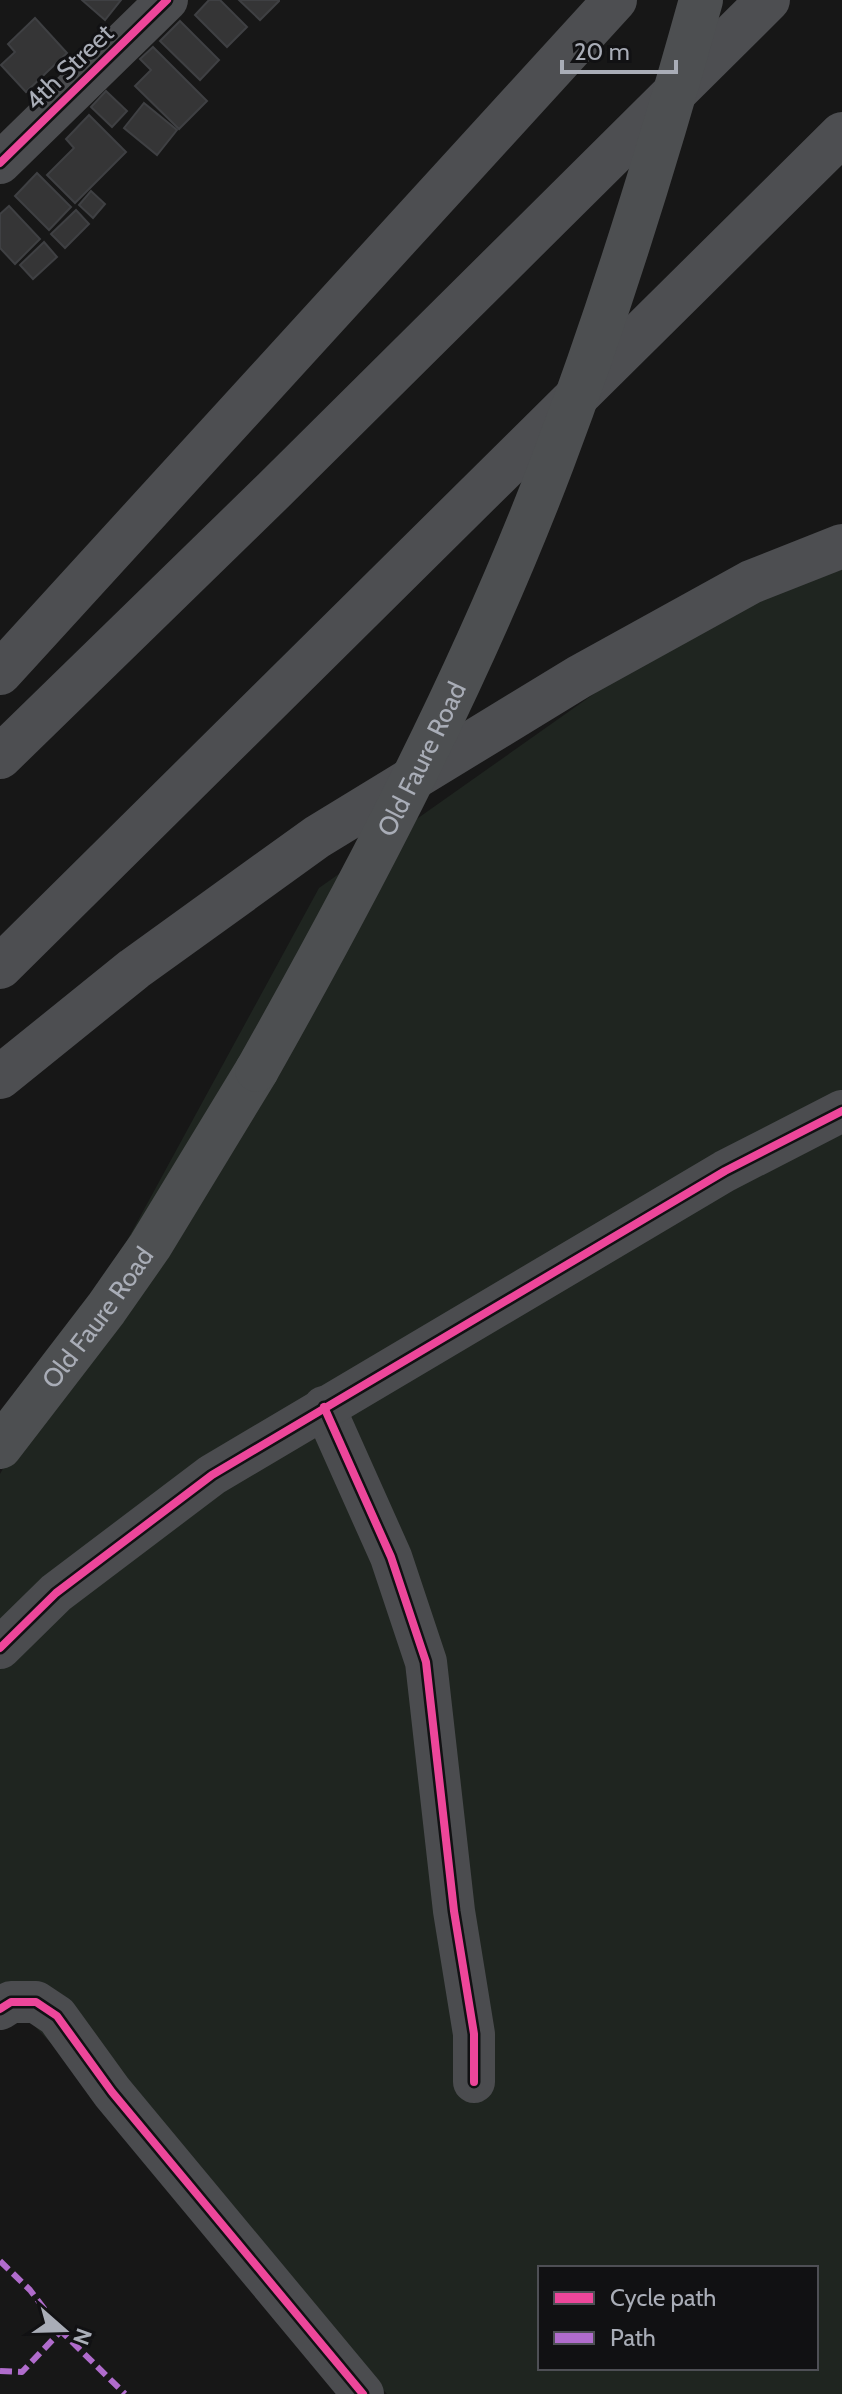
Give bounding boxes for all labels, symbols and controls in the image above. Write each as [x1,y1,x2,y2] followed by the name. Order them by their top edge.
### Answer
[18,17,120,117] street label: 4th Street
[562,24,676,74] scale bar
[574,37,630,66] text: 20 m
[370,677,473,842] street label: Old Faure Road
[35,1241,160,1395] street label: Old Faure Road
[538,2266,818,2370] legend
[610,2283,716,2312] text: Cycle path
[24,2290,104,2370] north arrow
[610,2323,656,2352] text: Path
[67,2325,98,2349] text: N

